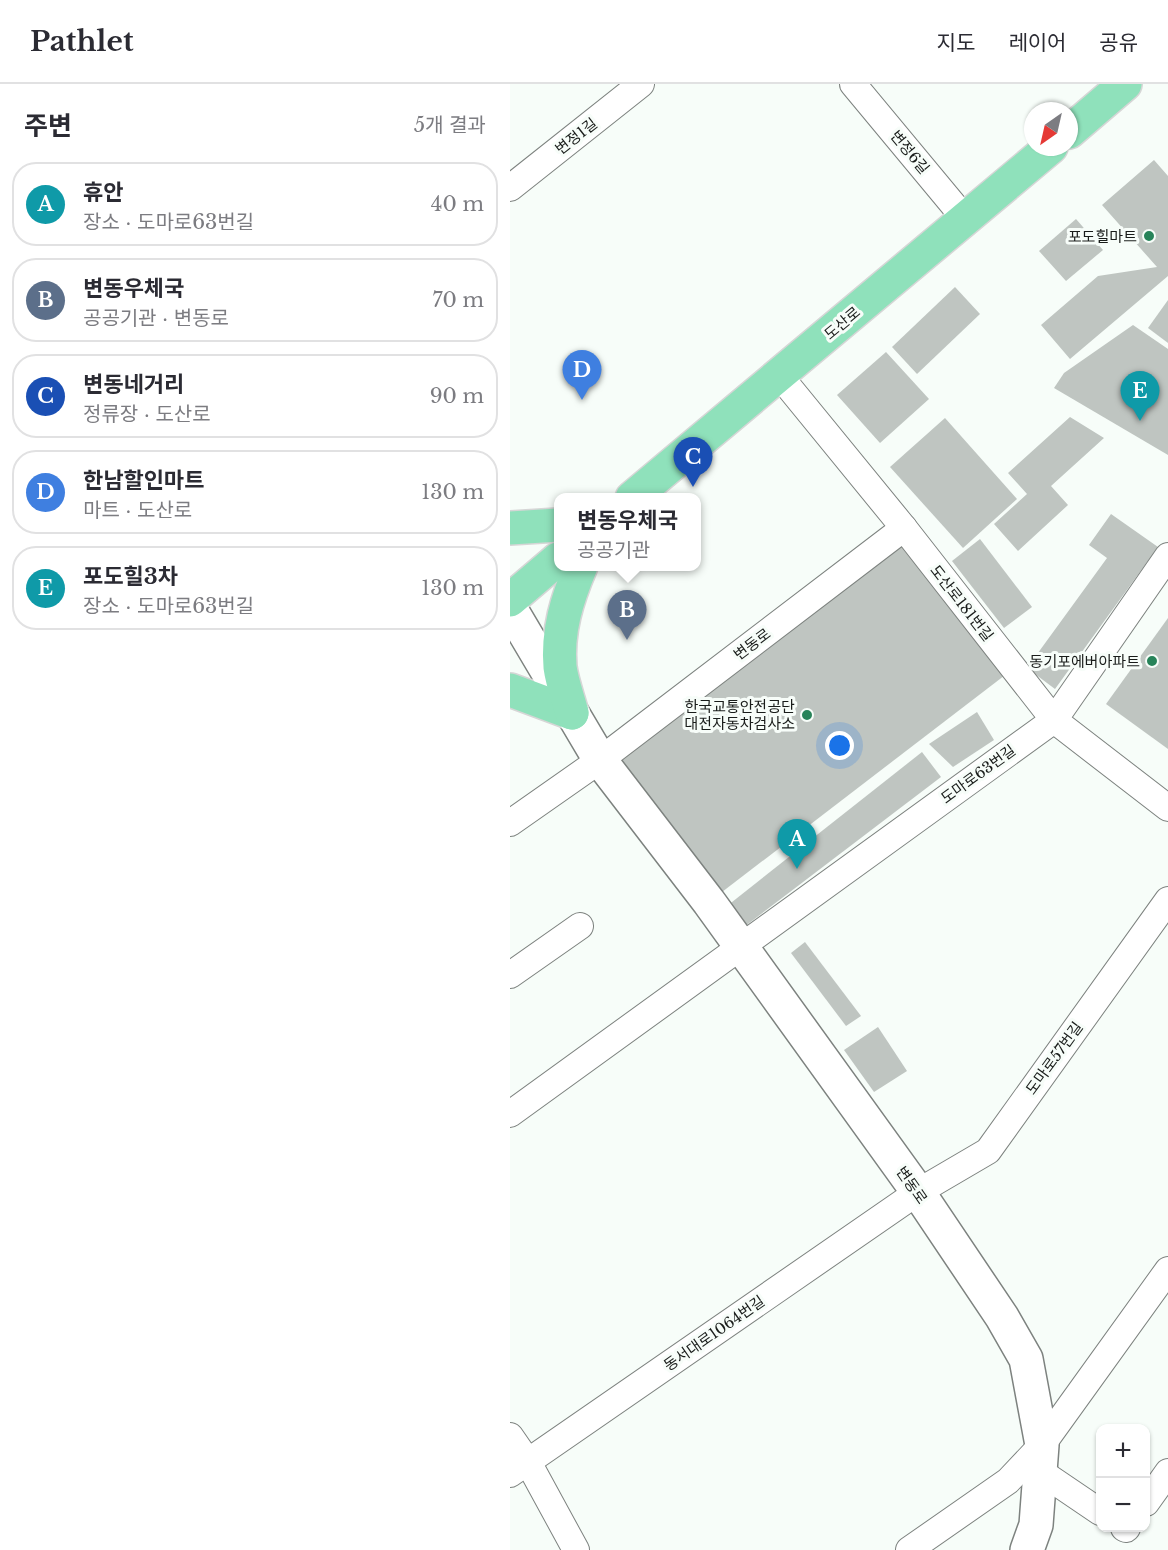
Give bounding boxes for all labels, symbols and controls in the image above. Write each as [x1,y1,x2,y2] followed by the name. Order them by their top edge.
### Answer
[30,24,134,59] text: Pathlet
[937,30,975,56] text: 지도
[1008,30,1066,56] text: 레이어
[1099,30,1138,56] text: 공유
[1024,102,1078,156] north arrow
[24,110,72,142] text: 주변
[414,113,486,137] text: 5개 결과
[551,114,601,158] street label: 변정1길
[886,126,934,178] street label: 변정6길
[83,179,123,206] text: 휴안
[37,192,54,216] text: A
[431,192,484,216] text: 40 m
[83,210,254,234] text: 장소 · 도마로63번길
[1068,227,1137,246] place label: 포도힐마트
[1142,229,1156,243] marker: 포도힐마트
[83,275,184,302] text: 변동우체국
[38,288,53,312] text: B
[432,288,484,312] text: 70 m
[820,302,864,344] street label: 도산로
[83,306,229,330] text: 공공기관 · 변동로
[562,350,602,400] pin: D
[83,371,184,398] text: 변동네거리
[1120,372,1160,421] pin: E
[37,384,54,408] text: C
[430,384,484,408] text: 90 m
[83,402,211,426] text: 정류장 · 도산로
[674,438,712,487] pin: C
[83,467,204,494] text: 한남할인마트
[36,480,55,504] text: D
[421,480,484,504] text: 130 m
[554,493,701,571] popup
[83,498,192,522] text: 마트 · 도산로
[577,507,678,534] text: 변동우체국
[577,538,651,562] text: 공공기관
[926,561,998,645] street label: 도산로181번길
[83,563,178,590] text: 포도힐3차
[38,576,53,600] text: E
[421,576,484,600] text: 130 m
[608,590,646,640] pin: B
[83,594,254,618] text: 장소 · 도마로63번길
[730,624,774,664] street label: 변동로
[1030,652,1140,671] place label: 동기포에버아파트
[1145,654,1159,668] marker: 동기포에버아파트
[685,697,795,733] place label: 한국교통안전공단 대전자동차검사소
[800,708,814,722] marker: 한국교통안전공단 대전자동차검사소
[825,731,854,760] your location
[937,740,1019,808] street label: 도마로63번길
[778,820,816,869] pin: A
[1021,1018,1087,1098] street label: 도마로57번길
[892,1163,932,1207] street label: 변동로
[660,1291,768,1375] street label: 동서대로1064번길
[1096,1424,1150,1532] map controls
[1096,1424,1150,1478] button: +
[1096,1478,1150,1532] button: −

